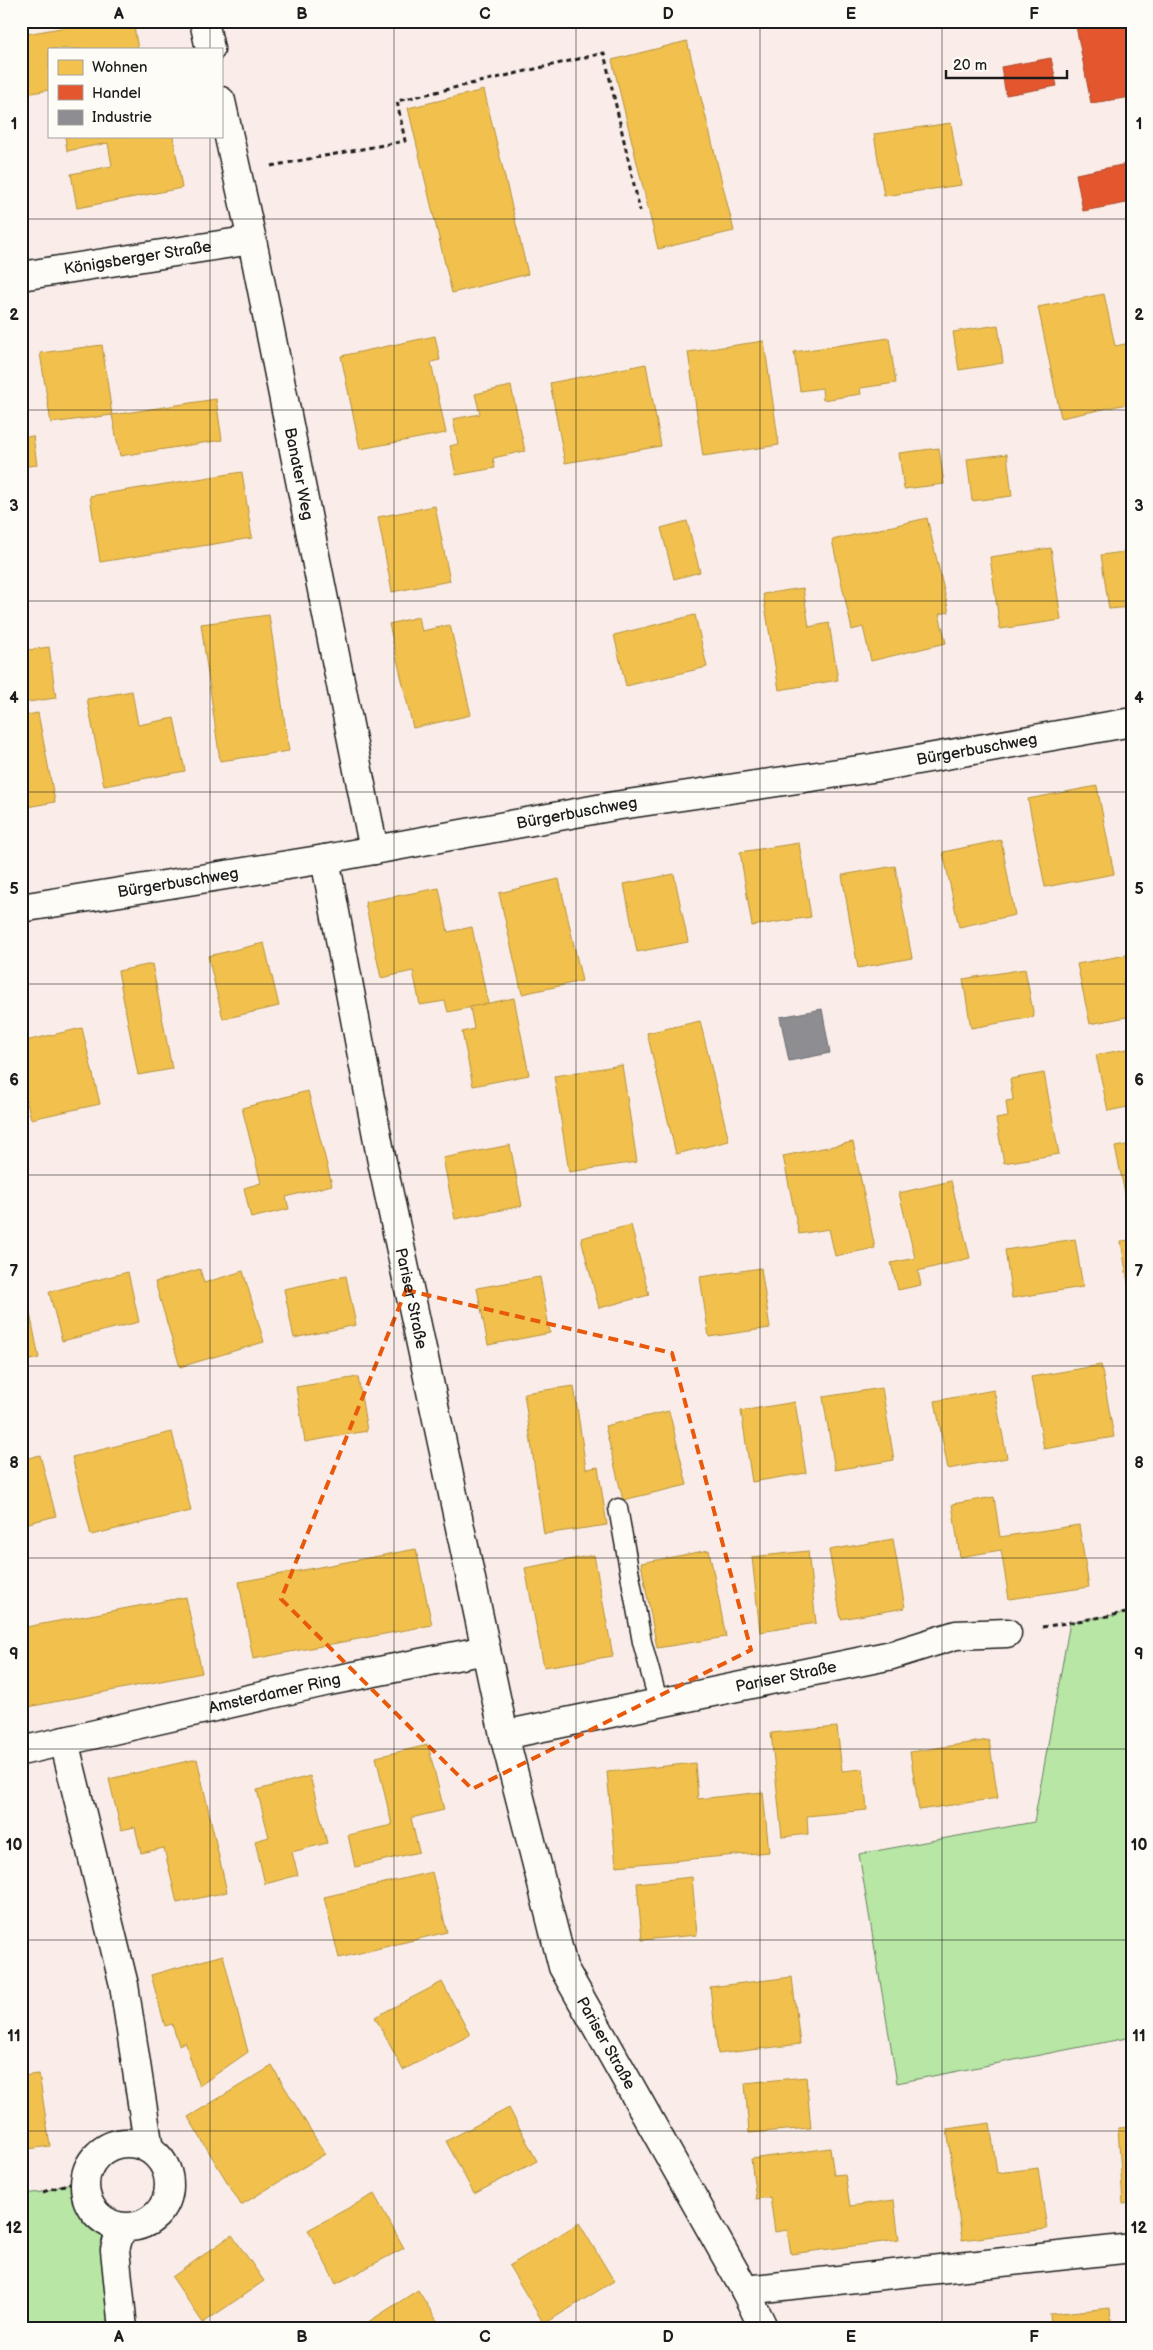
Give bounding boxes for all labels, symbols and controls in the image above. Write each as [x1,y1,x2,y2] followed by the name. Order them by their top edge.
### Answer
[113,5,124,24] text: A
[296,5,308,24] text: B
[479,5,491,24] text: C
[662,5,674,24] text: D
[846,5,856,24] text: E
[1029,5,1039,24] text: F
[48,48,222,138] legend
[946,48,1067,80] scale bar
[953,56,987,75] text: 20 m
[92,58,147,77] text: Wohnen
[92,84,141,103] text: Handel
[92,108,152,127] text: Industrie
[11,115,17,134] text: 1
[1136,115,1142,134] text: 1
[62,237,213,279] street label: Königsberger Straße
[9,306,19,325] text: 2
[1134,306,1144,325] text: 2
[280,426,317,522] street label: Banater Weg
[9,497,19,516] text: 3
[1134,497,1144,516] text: 3
[9,689,19,708] text: 4
[1134,689,1144,708] text: 4
[915,729,1039,769] street label: Bürgerbuschweg
[515,793,639,833] street label: Bürgerbuschweg
[116,864,240,902] street label: Bürgerbuschweg
[9,880,19,899] text: 5
[1134,880,1144,899] text: 5
[9,1071,19,1090] text: 6
[1134,1071,1144,1090] text: 6
[391,1246,431,1351] street label: Pariser Straße
[10,1262,19,1281] text: 7
[1135,1262,1144,1281] text: 7
[9,1454,19,1473] text: 8
[1134,1454,1144,1473] text: 8
[9,1645,19,1664] text: 9
[1134,1645,1144,1664] text: 9
[734,1657,839,1697] street label: Pariser Straße
[207,1669,342,1718] street label: Amsterdamer Ring
[6,1836,22,1855] text: 10
[1131,1836,1147,1855] text: 10
[572,1994,640,2093] street label: Pariser Straße
[7,2027,21,2046] text: 11
[1132,2027,1146,2046] text: 11
[6,2219,23,2238] text: 12
[1131,2219,1148,2238] text: 12
[113,2328,124,2347] text: A
[296,2328,308,2347] text: B
[479,2328,491,2347] text: C
[662,2328,674,2347] text: D
[846,2328,856,2347] text: E
[1029,2328,1039,2347] text: F

